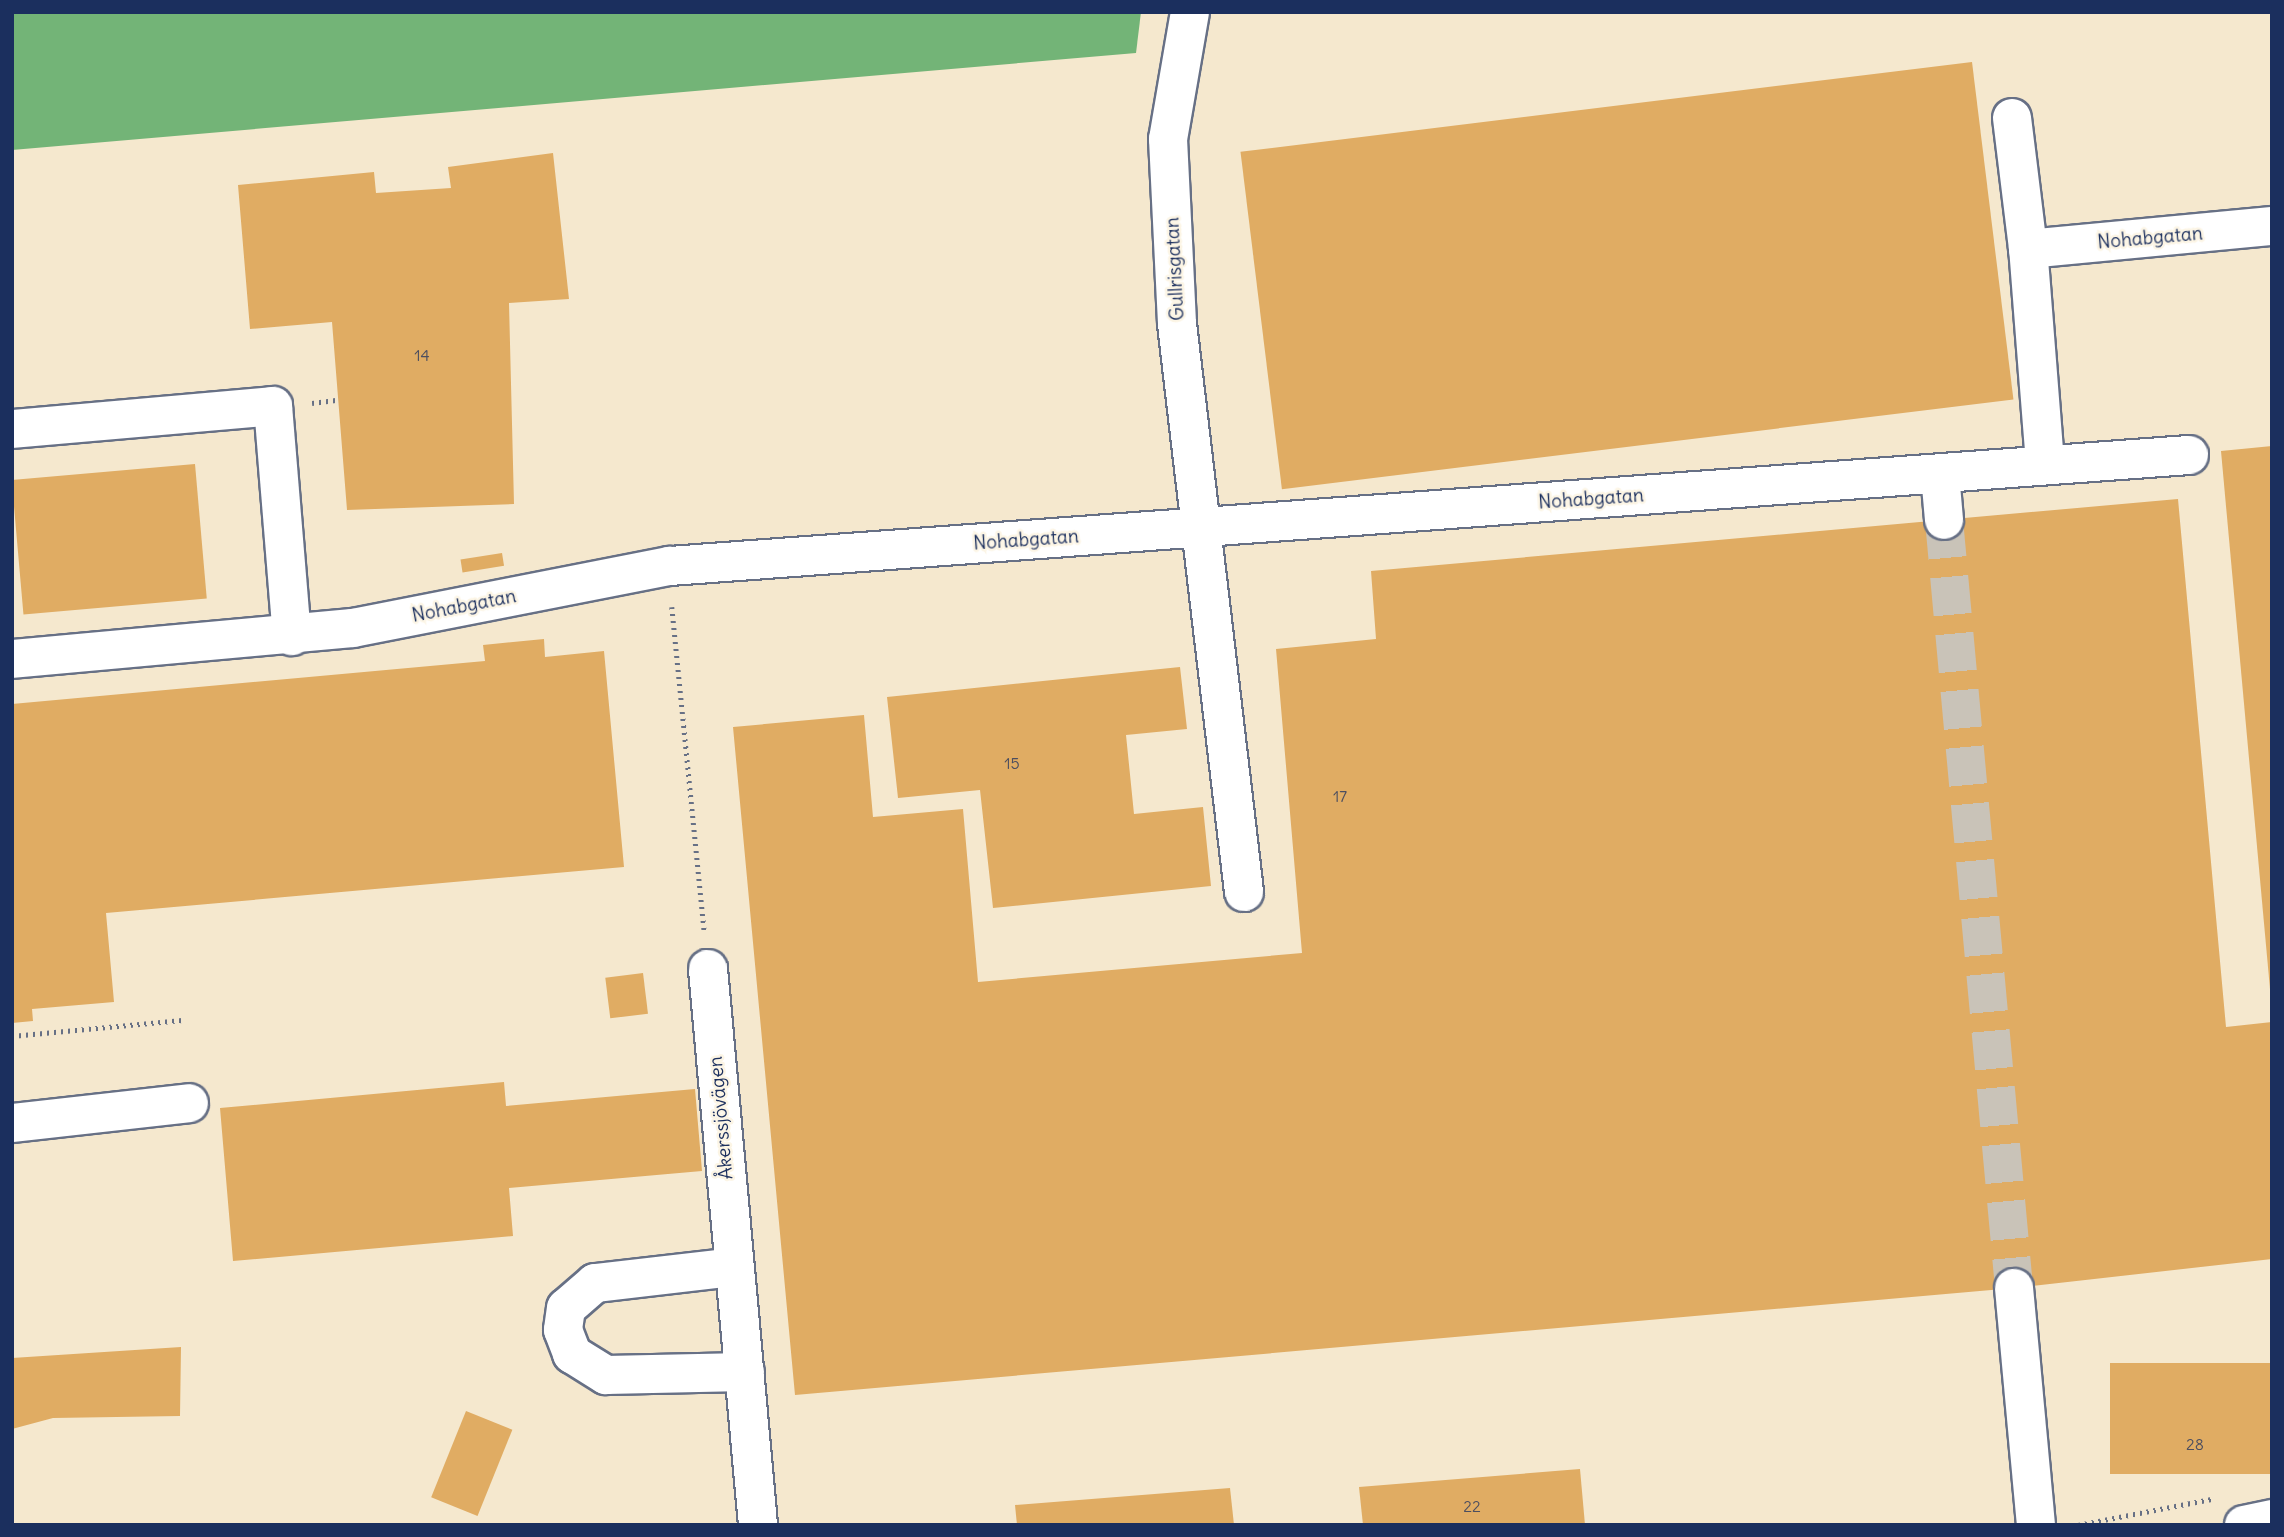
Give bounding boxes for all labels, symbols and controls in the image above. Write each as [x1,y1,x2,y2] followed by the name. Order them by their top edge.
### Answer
[1161,217,1189,321] street label: Gullrisgatan
[2096,222,2204,254] street label: Nohabgatan
[414,345,430,365] house number: 14
[1538,484,1644,514] street label: Nohabgatan
[973,525,1079,555] street label: Nohabgatan
[410,585,518,627] street label: Nohabgatan
[1004,753,1020,773] house number: 15
[1333,786,1347,806] house number: 17
[704,1055,738,1181] street label: Åkerssjövägen
[2186,1434,2204,1454] house number: 28
[1463,1496,1481,1516] house number: 22

